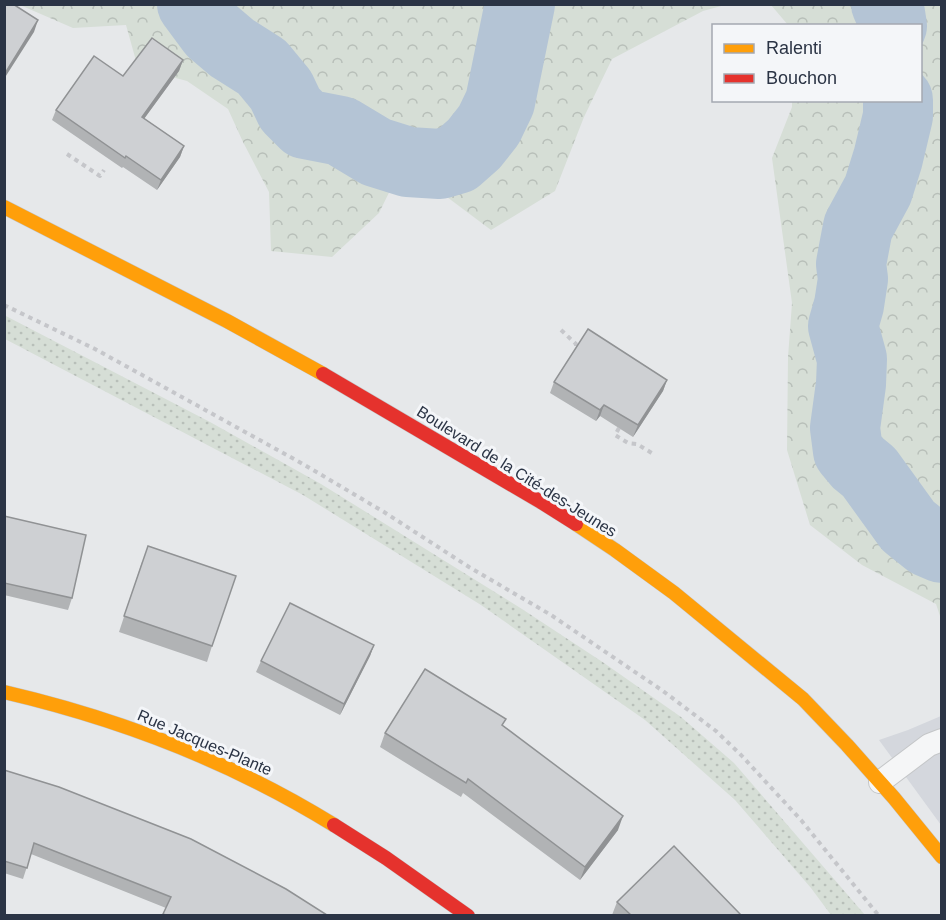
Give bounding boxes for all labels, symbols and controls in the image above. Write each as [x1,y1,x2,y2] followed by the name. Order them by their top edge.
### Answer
[712,24,922,102] legend
[766,38,822,58] text: Ralenti
[766,68,837,88] text: Bouchon
[414,403,620,540] street label: Boulevard de la Cité-des-Jeunes
[135,706,275,778] street label: Rue Jacques-Plante

